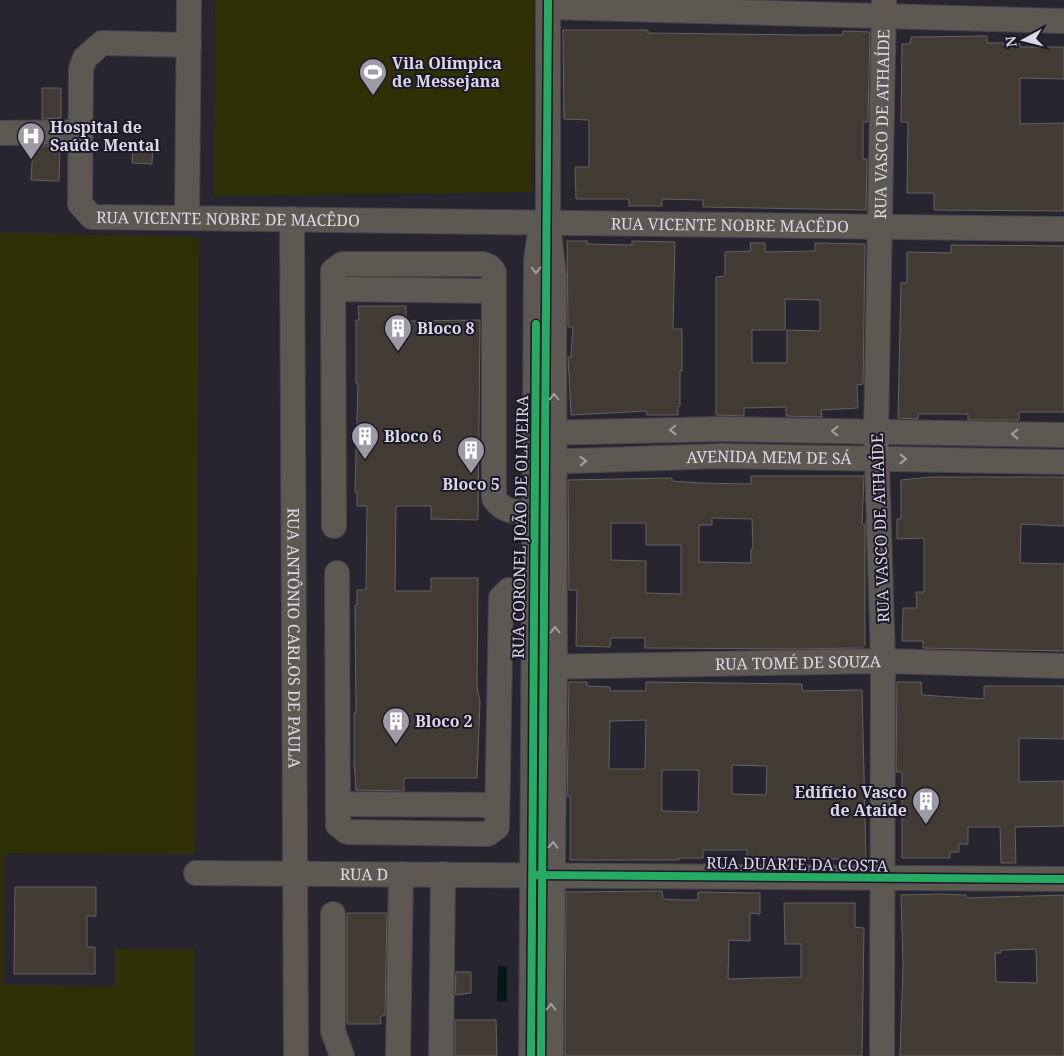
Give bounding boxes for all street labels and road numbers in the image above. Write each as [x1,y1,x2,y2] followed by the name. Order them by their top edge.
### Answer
[869,29,894,219] street label: RUA VASCO DE ATHAÍDE
[96,206,360,231] street label: RUA VICENTE NOBRE DE MACÊDO
[611,212,849,237] street label: RUA VICENTE NOBRE MACÊDO
[507,395,533,659] street label: RUA CORONEL JOÃO DE OLIVEIRA
[866,433,894,623] street label: RUA VASCO DE ATHAÍDE
[686,445,852,469] street label: AVENIDA MEM DE SÁ
[282,508,306,769] street label: RUA ANTÔNIO CARLOS DE PAULA
[715,650,882,675] street label: RUA TOMÉ DE SOUZA
[706,851,889,877] street label: RUA DUARTE DA COSTA
[340,863,388,885] street label: RUA D

